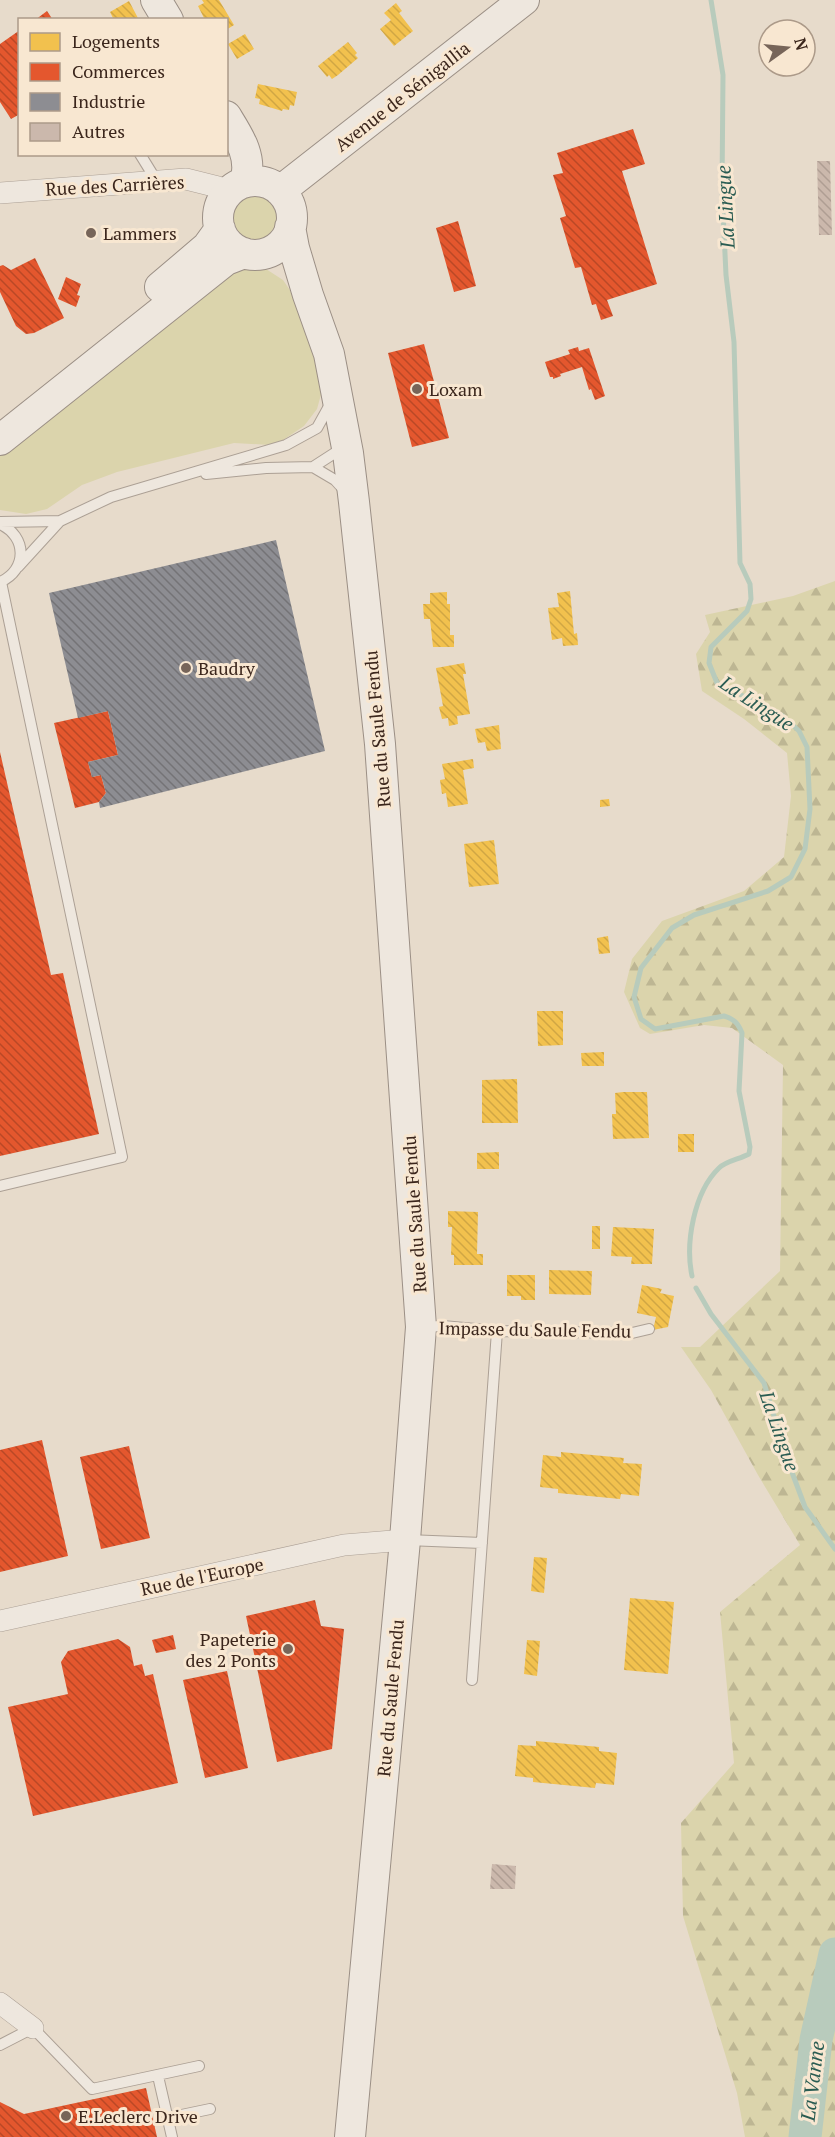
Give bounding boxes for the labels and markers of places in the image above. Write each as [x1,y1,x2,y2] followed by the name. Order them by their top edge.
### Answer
[103,221,177,245] place label: Lammers
[84,226,98,240] marker: Lammers
[429,377,483,401] place label: Loxam
[410,382,424,396] marker: Loxam
[198,656,256,680] place label: Baudry
[179,661,193,675] marker: Baudry
[186,1627,276,1672] place label: Papeterie des 2 Ponts
[281,1642,295,1656] marker: Papeterie des 2 Ponts
[78,2104,198,2128] place label: E.Leclerc Drive
[59,2109,73,2123] marker: E.Leclerc Drive

